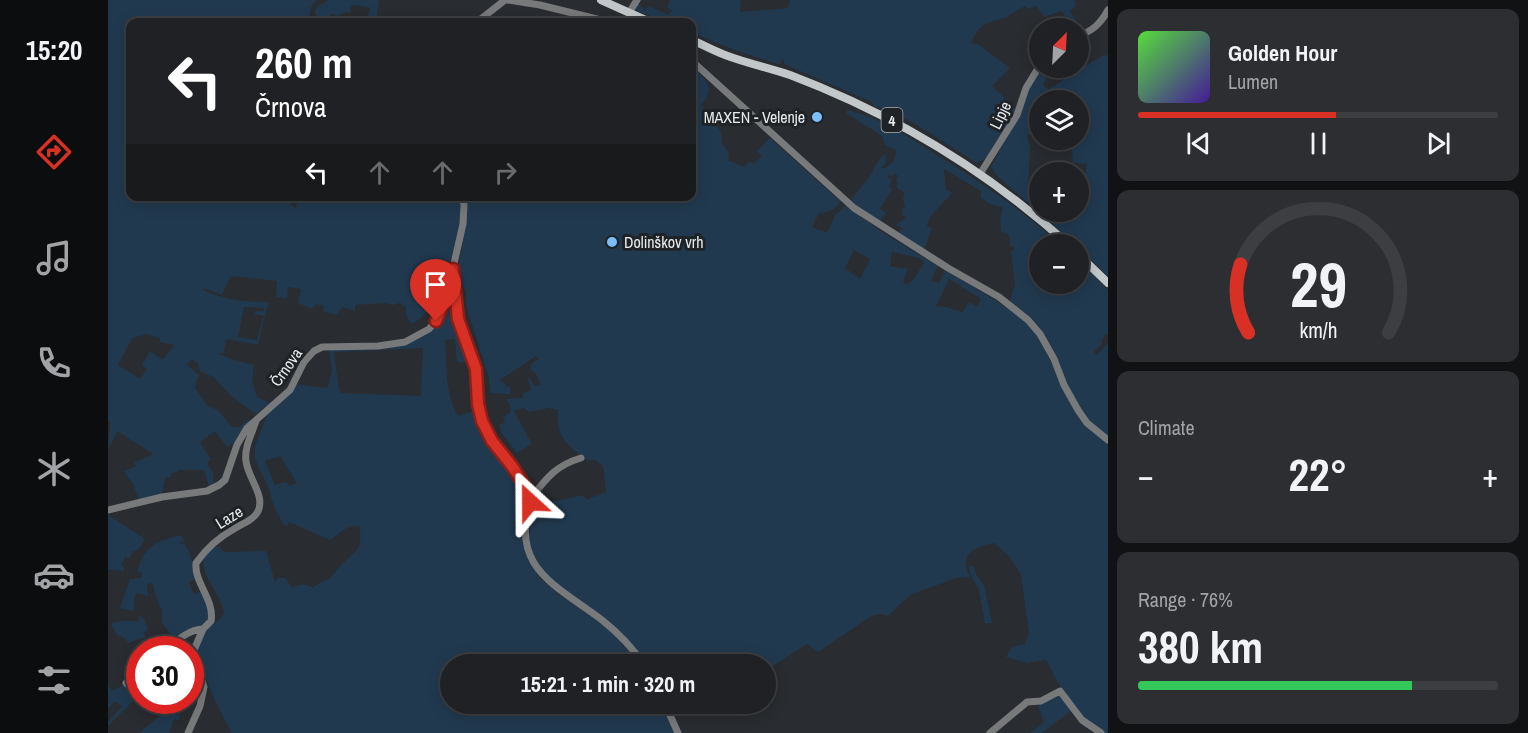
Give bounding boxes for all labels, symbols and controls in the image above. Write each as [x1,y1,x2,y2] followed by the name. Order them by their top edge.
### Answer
[1029,18,1089,78] north arrow
[1029,18,1089,294] map controls
[26,32,82,68] text: 15:20
[255,35,353,91] text: 260 m
[1228,38,1337,68] text: Golden Hour
[156,42,234,120] icon: left
[1228,68,1278,95] text: Lumen
[255,89,326,125] text: Črnova
[1029,90,1089,150] button: layers
[984,97,1016,133] street label: Lipje
[704,106,805,128] place label: MAXEN - Velenje
[882,108,902,132] road number: 4
[810,110,824,124] marker: MAXEN - Velenje
[1182,127,1215,160] icon: previous
[1302,127,1335,160] icon: pause
[1422,127,1455,160] icon: next
[33,131,75,173] icon: directions
[300,156,333,189] icon: left
[363,156,396,189] icon: ahead
[426,156,459,189] icon: ahead
[489,156,522,189] icon: right
[1029,162,1089,222] button: +
[624,231,703,253] place label: Dolinškov vrh
[1029,234,1089,294] button: −
[605,235,619,249] marker: Dolinškov vrh
[33,237,75,279] icon: music
[1290,242,1346,326] text: 29
[410,259,461,321] pin
[419,268,452,301] icon: arrive
[1299,316,1337,345] text: km/h
[33,342,75,384] icon: phone
[265,343,308,391] street label: Črnova
[1138,414,1195,441] text: Climate
[1288,444,1348,505] text: 22°
[33,448,75,490] icon: climate
[1138,453,1154,497] text: −
[1482,453,1498,497] text: +
[498,470,562,534] position arrow
[211,500,247,534] street label: Laze
[33,554,75,596] icon: car
[1138,586,1233,613] text: Range · 76%
[1138,616,1263,677] text: 380 km
[126,636,204,714] speed limit sign: 30
[33,659,75,701] icon: filters
[521,669,695,699] text: 15:21 · 1 min · 320 m

